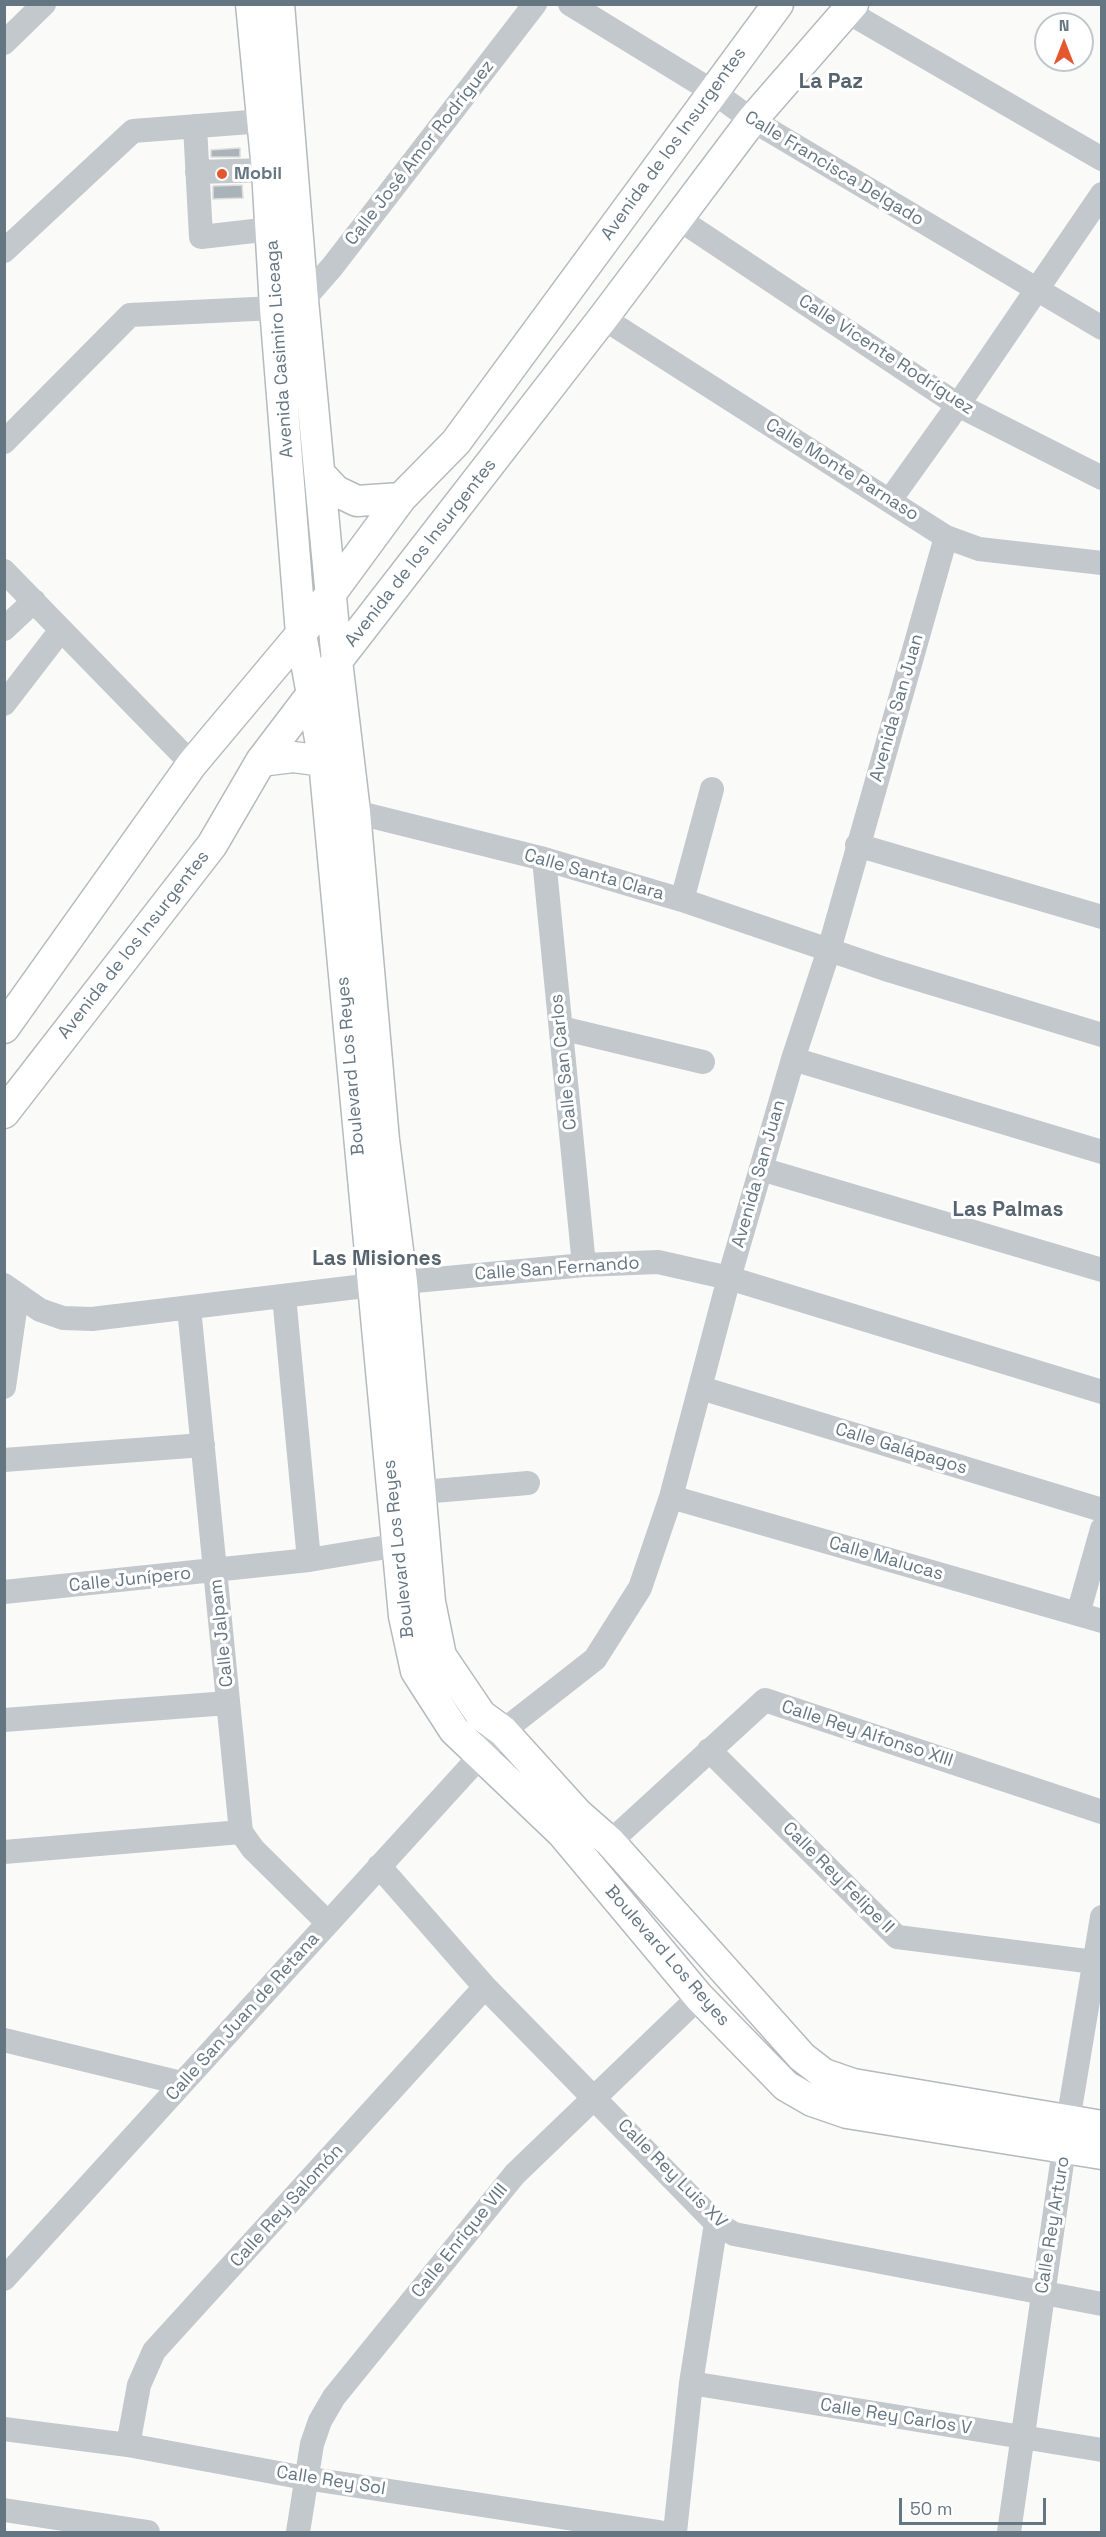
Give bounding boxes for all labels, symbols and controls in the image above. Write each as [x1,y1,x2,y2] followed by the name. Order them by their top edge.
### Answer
[1034,12,1094,72] north arrow
[1059,15,1069,36] text: N
[597,43,751,245] street label: Avenida de los Insurgentes
[341,56,499,250] street label: Calle José Amor Rodríguez
[799,69,863,95] district label: La Paz
[740,107,928,231] street label: Calle Francisca Delgado
[234,163,282,185] place label: Mobil
[215,167,229,181] marker: Mobil
[262,239,298,459] street label: Avenida Casimiro Liceaga
[794,290,978,420] street label: Calle Vicente Rodríguez
[761,414,923,526] street label: Calle Monte Parnaso
[341,455,501,651] street label: Avenida de los Insurgentes
[866,632,928,784] street label: Avenida San Juan
[522,845,666,905] street label: Calle Santa Clara
[54,847,214,1043] street label: Avenida de los Insurgentes
[332,976,370,1156] street label: Boulevard Los Reyes
[546,993,582,1131] street label: Calle San Carlos
[728,1098,790,1250] street label: Avenida San Juan
[953,1197,1063,1223] district label: Las Palmas
[312,1246,442,1272] district label: Las Misiones
[474,1252,640,1286] street label: Calle San Fernando
[832,1419,970,1479] street label: Calle Galápagos
[379,1459,419,1639] street label: Boulevard Los Reyes
[826,1532,946,1586] street label: Calle Malucas
[68,1563,192,1597] street label: Calle Junípero
[206,1578,238,1688] street label: Calle Jalpam
[779,1696,955,1772] street label: Calle Rey Alfonso XIII
[778,1818,898,1938] street label: Calle Rey Felipe II
[600,1881,734,2031] street label: Boulevard Los Reyes
[162,1928,324,2106] street label: Calle San Juan de Retana
[613,2115,731,2233] street label: Calle Rey Luis XV
[226,2140,348,2272] street label: Calle Rey Salomón
[1031,2155,1075,2295] street label: Calle Rey Arturo
[407,2180,513,2302] street label: Calle Enrique VIII
[819,2394,973,2440] street label: Calle Rey Carlos V
[275,2462,387,2500] street label: Calle Rey Sol
[902,2486,1049,2524] scale bar
[910,2497,952,2520] text: 50 m

